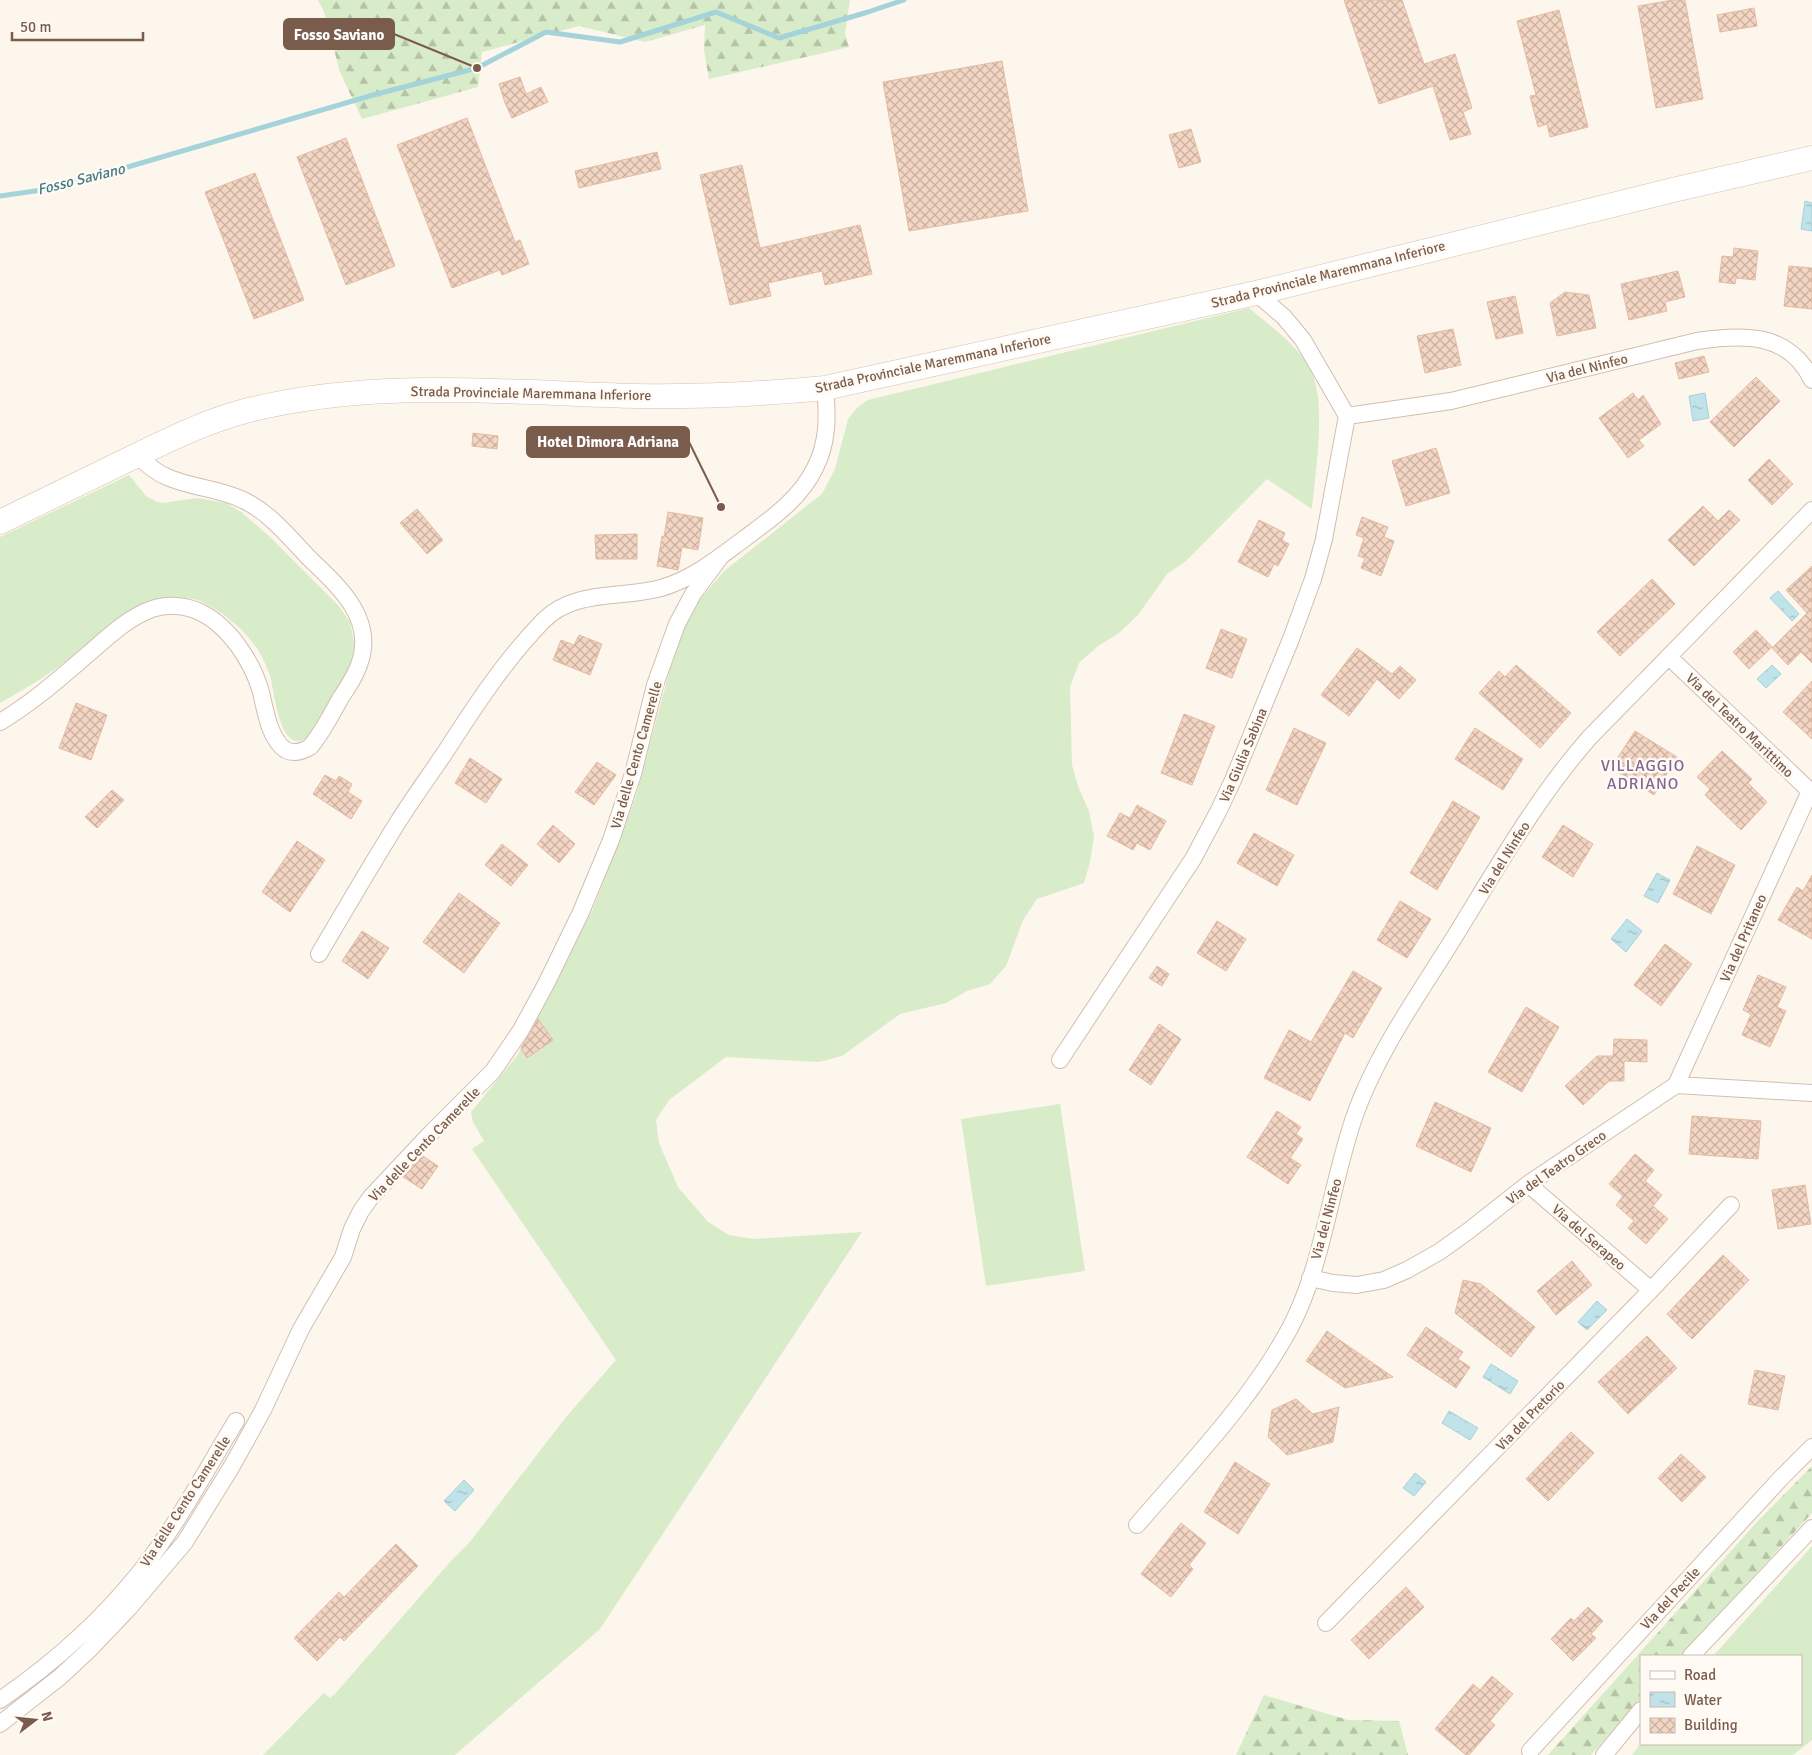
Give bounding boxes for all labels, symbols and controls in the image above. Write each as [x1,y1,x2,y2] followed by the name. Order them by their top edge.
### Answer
[12,10,144,42] scale bar
[20,18,51,36] text: 50 m
[284,19,394,49] callout: Fosso Saviano
[294,26,384,44] text: Fosso Saviano
[35,159,128,199] water label: Fosso Saviano
[1209,237,1447,312] street label: Strada Provinciale Maremmana Inferiore
[814,330,1053,397] street label: Strada Provinciale Maremmana Inferiore
[1545,350,1630,387] street label: Via del Ninfeo
[411,383,651,404] street label: Strada Provinciale Maremmana Inferiore
[527,427,689,457] callout: Hotel Dimora Adriana
[537,433,679,451] text: Hotel Dimora Adriana
[1682,670,1797,781] street label: Via del Teatro Marittimo
[607,679,666,831] street label: Via delle Cento Camerelle
[1216,705,1271,805] street label: Via Giulia Sabina
[1601,756,1685,794] district label: VILLAGGIO ADRIANO
[1475,818,1534,898] street label: Via del Ninfeo
[1716,892,1770,985] street label: Via del Pritaneo
[365,1083,484,1205] street label: Via delle Cento Camerelle
[1503,1127,1610,1208] street label: Via del Teatro Greco
[1307,1177,1345,1262] street label: Via del Ninfeo
[1548,1201,1629,1274] street label: Via del Serapeo
[1492,1376,1568,1454] street label: Via del Pretorio
[137,1432,234,1570] street label: Via delle Cento Camerelle
[1637,1563,1704,1633] street label: Via del Pecile
[1640,1655,1802,1745] legend
[1684,1666,1716,1684] text: Road
[1684,1691,1722,1709] text: Water
[10,1695,60,1745] north arrow
[38,1710,57,1724] text: N
[1684,1716,1738,1734] text: Building

